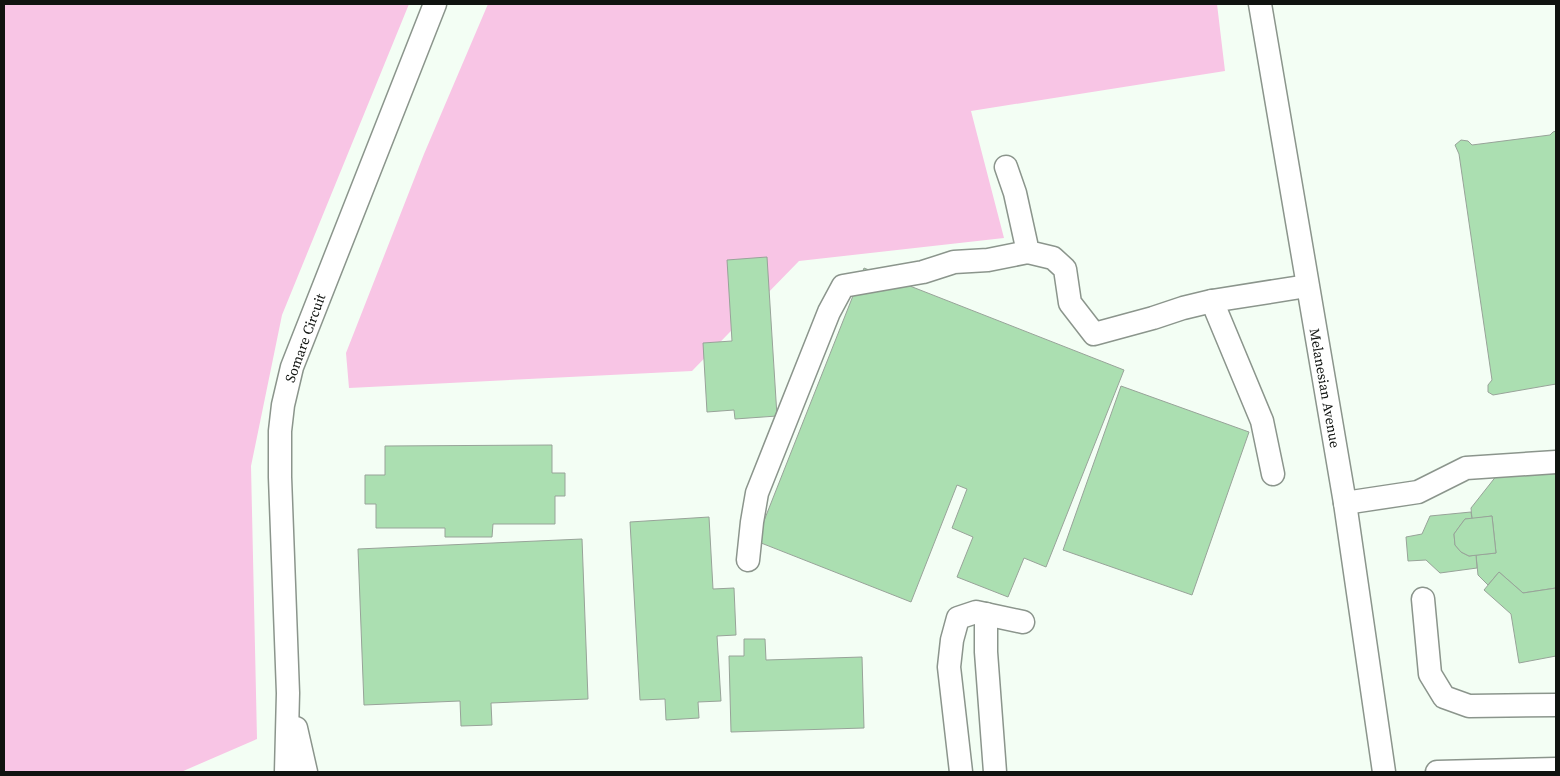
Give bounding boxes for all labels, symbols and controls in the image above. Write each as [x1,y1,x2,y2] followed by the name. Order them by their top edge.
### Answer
[280,290,330,385] street label: Somare Circuit
[1305,327,1345,449] street label: Melanesian Avenue

